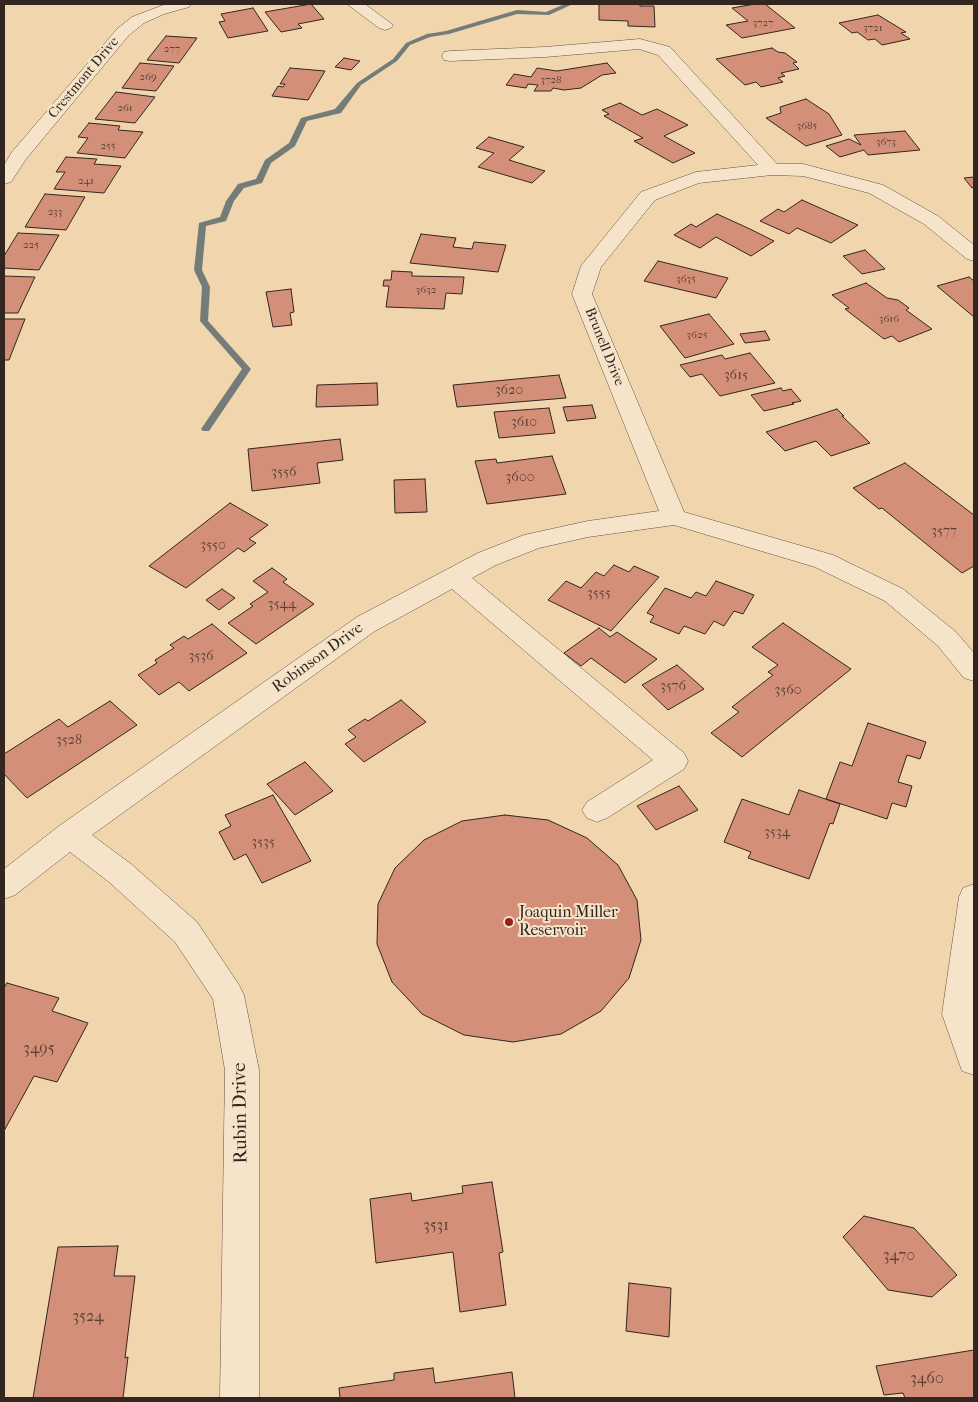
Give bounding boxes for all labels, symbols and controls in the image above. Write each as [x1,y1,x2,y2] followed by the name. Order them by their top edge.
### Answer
[753,16,773,30] house number: 3727
[863,21,883,35] house number: 3721
[45,34,123,122] street label: Crestmont Drive
[164,42,180,56] house number: 277
[139,70,157,84] house number: 269
[541,73,561,87] house number: 3728
[117,101,133,115] house number: 261
[797,119,817,133] house number: 3685
[876,135,896,149] house number: 3673
[100,139,116,153] house number: 255
[78,174,94,188] house number: 241
[48,205,62,219] house number: 233
[23,238,39,252] house number: 225
[676,272,696,286] house number: 3635
[416,283,436,297] house number: 3632
[581,305,627,389] street label: Brunell Drive
[879,312,899,326] house number: 3616
[687,328,707,342] house number: 3625
[724,368,748,384] house number: 3615
[495,383,523,399] house number: 3620
[511,415,537,431] house number: 3610
[271,465,297,481] house number: 3556
[506,470,534,486] house number: 3600
[931,524,957,540] house number: 3577
[200,538,226,554] house number: 3550
[587,586,611,602] house number: 3555
[268,597,296,613] house number: 3544
[269,619,367,697] street label: Robinson Drive
[188,649,214,665] house number: 3536
[660,679,686,695] house number: 3576
[774,683,802,699] house number: 3560
[56,733,82,749] house number: 3528
[764,825,790,841] house number: 3534
[251,835,275,851] house number: 3535
[519,903,618,941] place label: Joaquin Miller Reservoir
[503,916,515,928] marker: Joaquin Miller Reservoir
[23,1039,55,1059] house number: 3495
[229,1062,253,1164] street label: Rubin Drive
[423,1216,449,1236] house number: 3531
[883,1246,915,1266] house number: 3470
[72,1307,104,1327] house number: 3524
[910,1369,944,1389] house number: 3460

